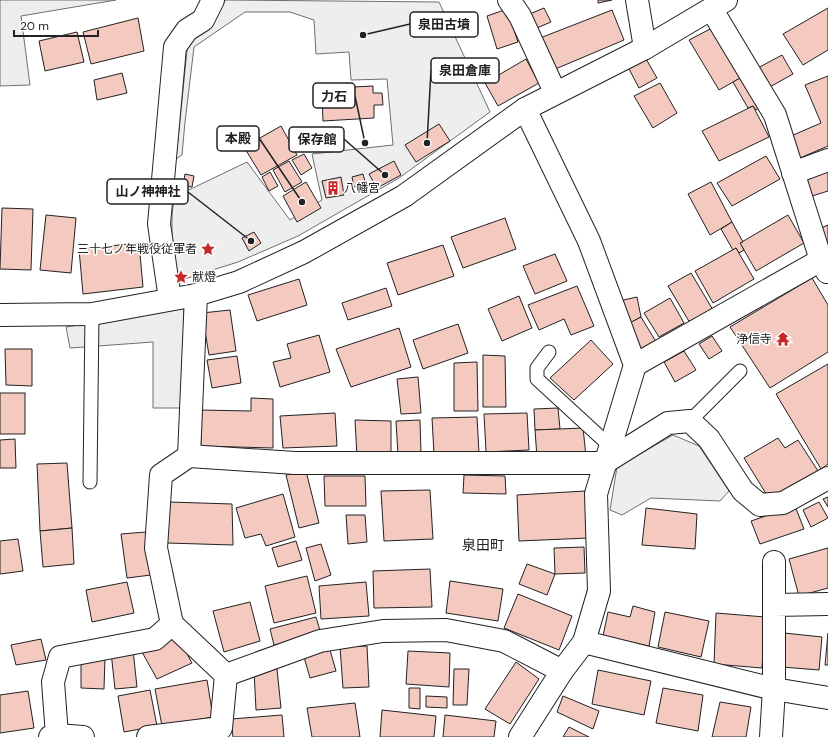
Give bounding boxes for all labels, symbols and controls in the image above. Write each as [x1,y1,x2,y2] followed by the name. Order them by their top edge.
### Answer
[14,12,98,38] scale bar
[410,12,478,37] callout: 泉田古墳
[418,16,470,33] text: 泉田古墳
[20,18,49,34] text: 20 m
[431,58,499,83] callout: 泉田倉庫
[439,62,491,79] text: 泉田倉庫
[313,83,355,108] callout: 力石
[321,88,347,105] text: 力石
[217,126,259,151] callout: 本殿
[289,127,344,152] callout: 保存館
[225,130,251,147] text: 本殿
[297,131,337,148] text: 保存館
[107,179,188,204] callout: 山ノ神神社
[325,180,341,196] building icon: 八幡宮
[344,180,380,196] place label: 八幡宮
[115,183,181,200] text: 山ノ神神社
[77,241,197,257] place label: 三十七ノ年戦役従軍者
[200,241,216,257] place icon: 三十七ノ年戦役従軍者
[173,269,189,285] place icon: 献燈
[192,269,216,285] place label: 献燈
[736,331,772,347] place label: 浄信寺
[775,331,791,347] temple icon: 浄信寺
[462,536,504,554] district label: 泉田町

